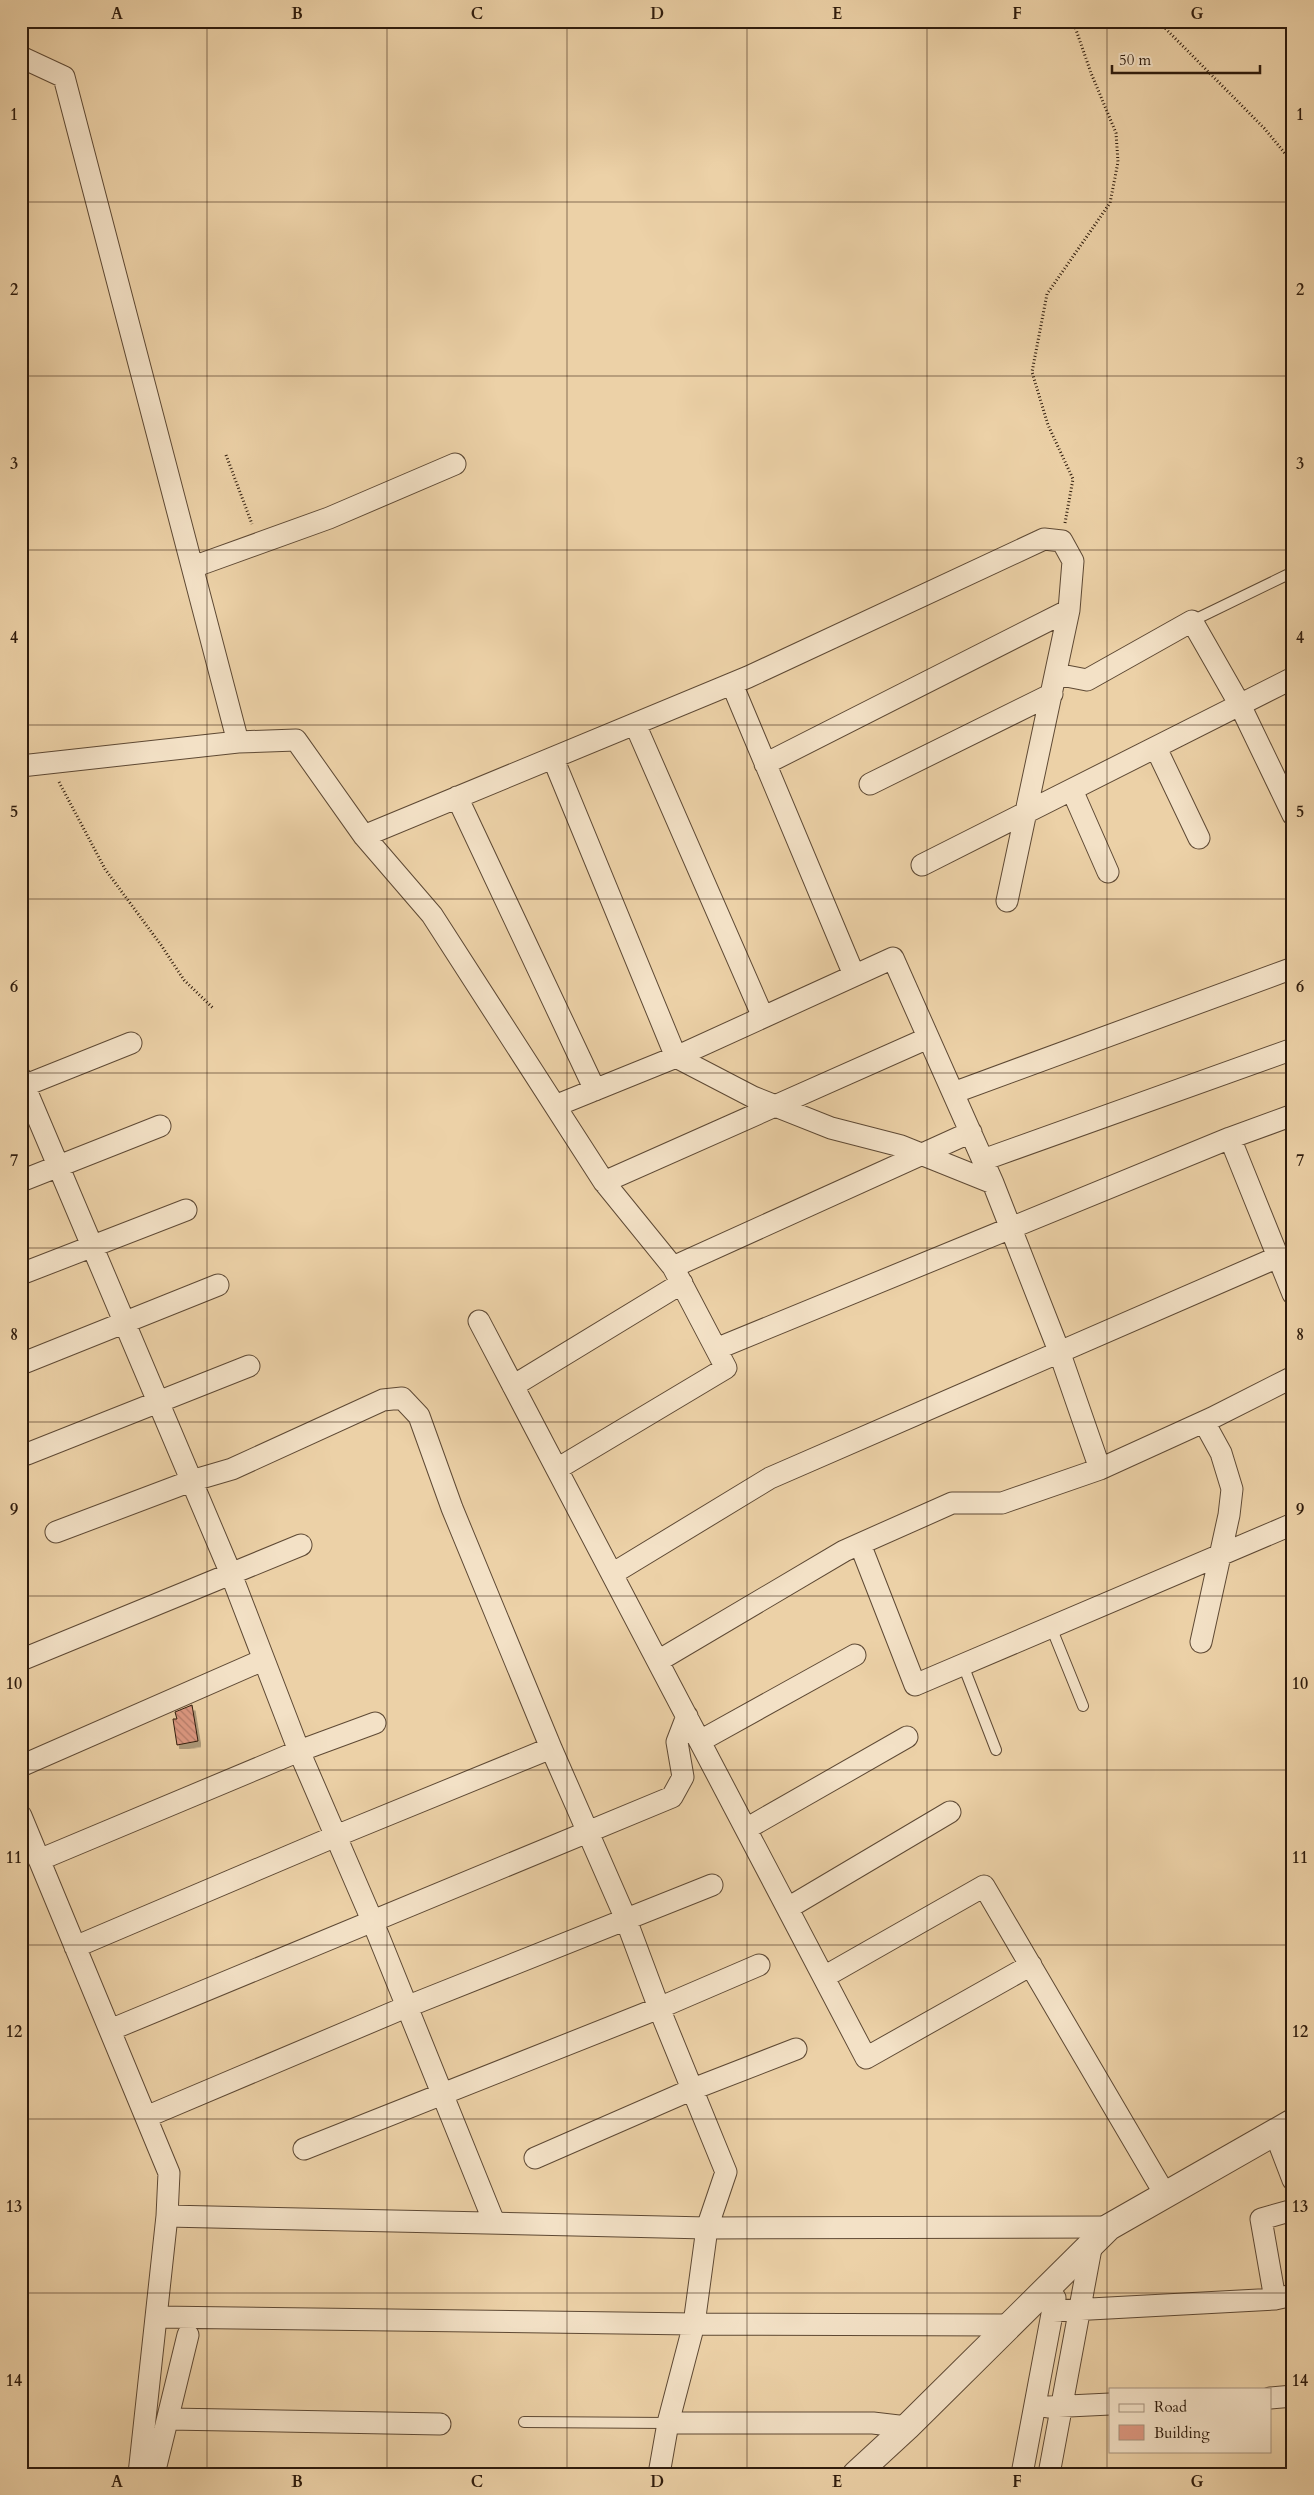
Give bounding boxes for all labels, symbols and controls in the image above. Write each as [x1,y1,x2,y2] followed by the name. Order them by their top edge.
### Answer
[111,3,123,25] text: A
[291,3,303,25] text: B
[471,3,483,25] text: C
[650,3,664,25] text: D
[832,3,842,25] text: E
[1012,3,1022,25] text: F
[1190,3,1204,25] text: G
[1112,42,1259,74] scale bar
[1119,50,1151,70] text: 50 m
[10,104,18,126] text: 1
[1296,104,1304,126] text: 1
[10,279,18,301] text: 2
[1296,279,1304,301] text: 2
[10,453,18,475] text: 3
[1296,453,1304,475] text: 3
[10,627,18,649] text: 4
[1296,627,1304,649] text: 4
[10,801,18,823] text: 5
[1296,801,1304,823] text: 5
[10,976,18,998] text: 6
[1296,976,1304,998] text: 6
[10,1150,18,1172] text: 7
[1296,1150,1304,1172] text: 7
[10,1324,18,1346] text: 8
[1296,1324,1304,1346] text: 8
[10,1499,18,1521] text: 9
[1296,1499,1304,1521] text: 9
[6,1673,22,1695] text: 10
[1292,1673,1308,1695] text: 10
[6,1847,22,1869] text: 11
[1292,1847,1308,1869] text: 11
[6,2021,22,2043] text: 12
[1292,2021,1308,2043] text: 12
[6,2196,22,2218] text: 13
[1292,2196,1308,2218] text: 13
[6,2370,22,2392] text: 14
[1292,2370,1308,2392] text: 14
[1109,2388,1272,2452] legend
[1154,2397,1187,2417] text: Road
[1154,2423,1210,2443] text: Building
[111,2471,123,2493] text: A
[291,2471,303,2493] text: B
[471,2471,483,2493] text: C
[650,2471,664,2493] text: D
[832,2471,842,2493] text: E
[1012,2471,1022,2493] text: F
[1190,2471,1204,2493] text: G

